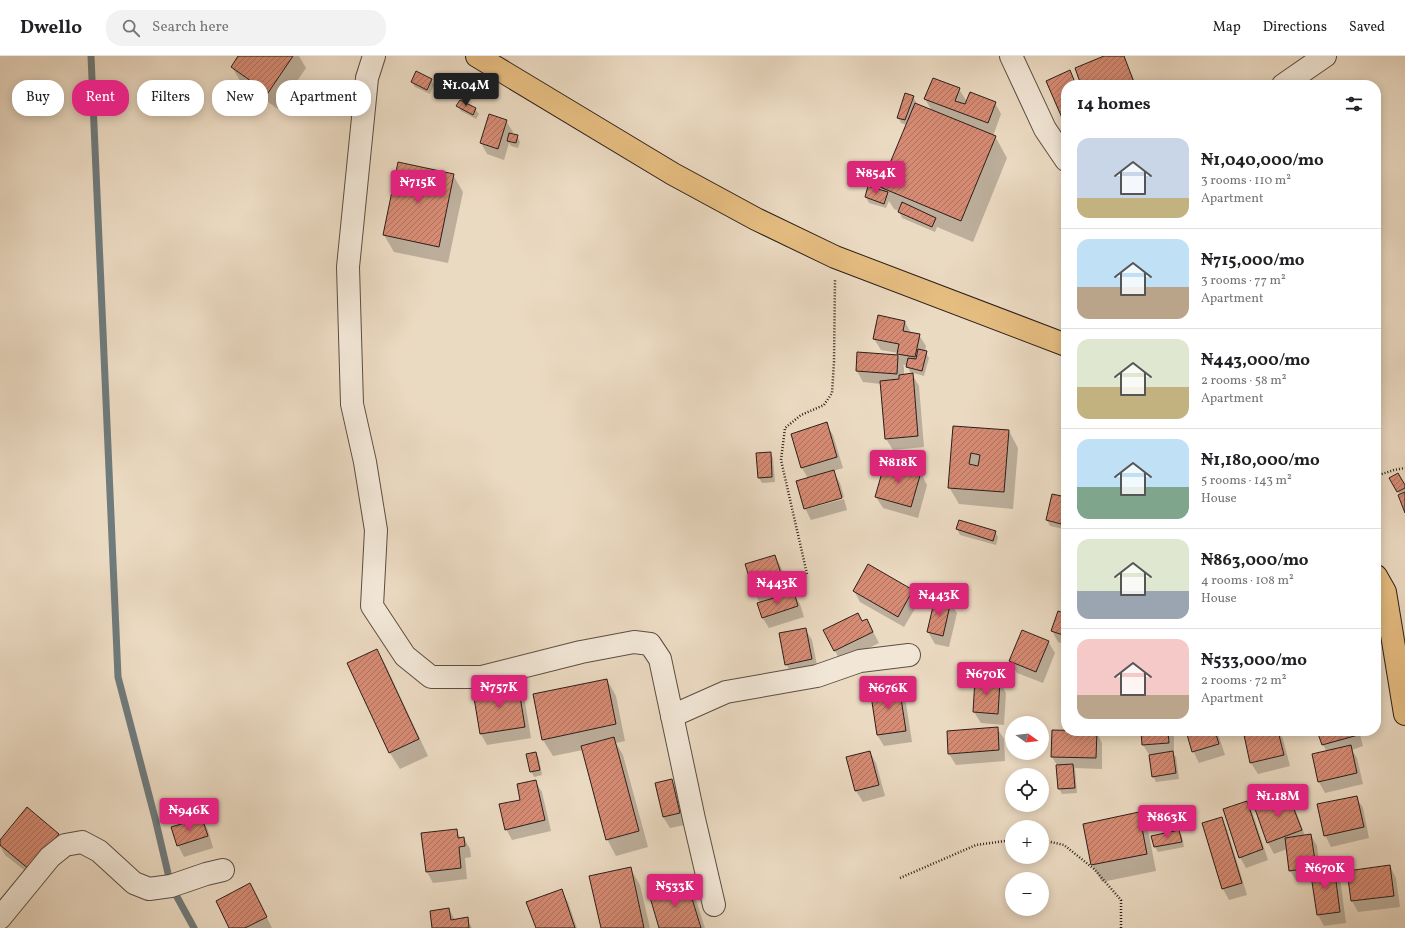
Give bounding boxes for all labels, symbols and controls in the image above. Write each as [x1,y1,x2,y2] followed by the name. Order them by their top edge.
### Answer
[106,10,386,46] search box
[20,15,82,41] text: Dwello
[120,17,142,39] icon: search
[152,17,229,38] text: Search here
[1213,18,1241,37] text: Map
[1263,18,1327,37] text: Directions
[1349,18,1385,37] text: Saved
[433,73,499,107] pin: ₦1.04M
[443,77,489,95] text: ₦1.04M
[12,80,64,116] chip: Buy
[72,80,129,116] chip: Rent
[137,80,204,116] chip: Filters
[212,80,268,116] chip: New
[276,80,371,116] chip: Apartment
[1077,93,1151,116] text: 14 homes
[1343,93,1365,115] icon: filters
[1201,149,1324,172] text: ₦1,040,000/mo
[1109,154,1157,202] icon: home
[848,161,904,195] pin: ₦854K
[856,165,896,183] text: ₦854K
[390,170,446,204] pin: ₦715K
[1201,172,1291,190] text: 3 rooms · 110 m²
[400,174,436,192] text: ₦715K
[1201,190,1264,208] text: Apartment
[1201,249,1305,272] text: ₦715,000/mo
[1109,255,1157,303] icon: home
[1201,272,1286,290] text: 3 rooms · 77 m²
[1201,290,1264,308] text: Apartment
[1201,349,1310,372] text: ₦443,000/mo
[1109,355,1157,403] icon: home
[1201,372,1286,390] text: 2 rooms · 58 m²
[1201,390,1264,408] text: Apartment
[1201,449,1320,472] text: ₦1,180,000/mo
[870,450,926,484] pin: ₦818K
[879,454,917,472] text: ₦818K
[1109,455,1157,503] icon: home
[1201,472,1292,490] text: 5 rooms · 143 m²
[1201,490,1237,508] text: House
[1201,549,1309,572] text: ₦863,000/mo
[1109,555,1157,603] icon: home
[749,571,805,605] pin: ₦443K
[1201,572,1294,590] text: 4 rooms · 108 m²
[757,575,797,593] text: ₦443K
[911,583,967,617] pin: ₦443K
[919,587,959,605] text: ₦443K
[1201,590,1237,608] text: House
[1201,649,1307,672] text: ₦533,000/mo
[1109,655,1157,703] icon: home
[958,662,1014,696] pin: ₦670K
[966,666,1006,684] text: ₦670K
[1201,672,1287,690] text: 2 rooms · 72 m²
[471,675,527,709] pin: ₦757K
[860,676,916,710] pin: ₦676K
[480,679,518,697] text: ₦757K
[868,680,908,698] text: ₦676K
[1201,690,1264,708] text: Apartment
[1005,716,1049,760] north arrow
[1005,716,1049,916] map controls
[1005,768,1049,812] button: locate
[1245,784,1311,818] pin: ₦1.18M
[1256,788,1300,806] text: ₦1.18M
[161,798,217,832] pin: ₦946K
[169,802,209,820] text: ₦946K
[1139,805,1195,839] pin: ₦863K
[1147,809,1187,827] text: ₦863K
[1005,820,1049,864] button: +
[1297,856,1353,890] pin: ₦670K
[1305,860,1345,878] text: ₦670K
[1005,872,1049,916] button: −
[647,874,703,908] pin: ₦533K
[656,878,694,896] text: ₦533K

